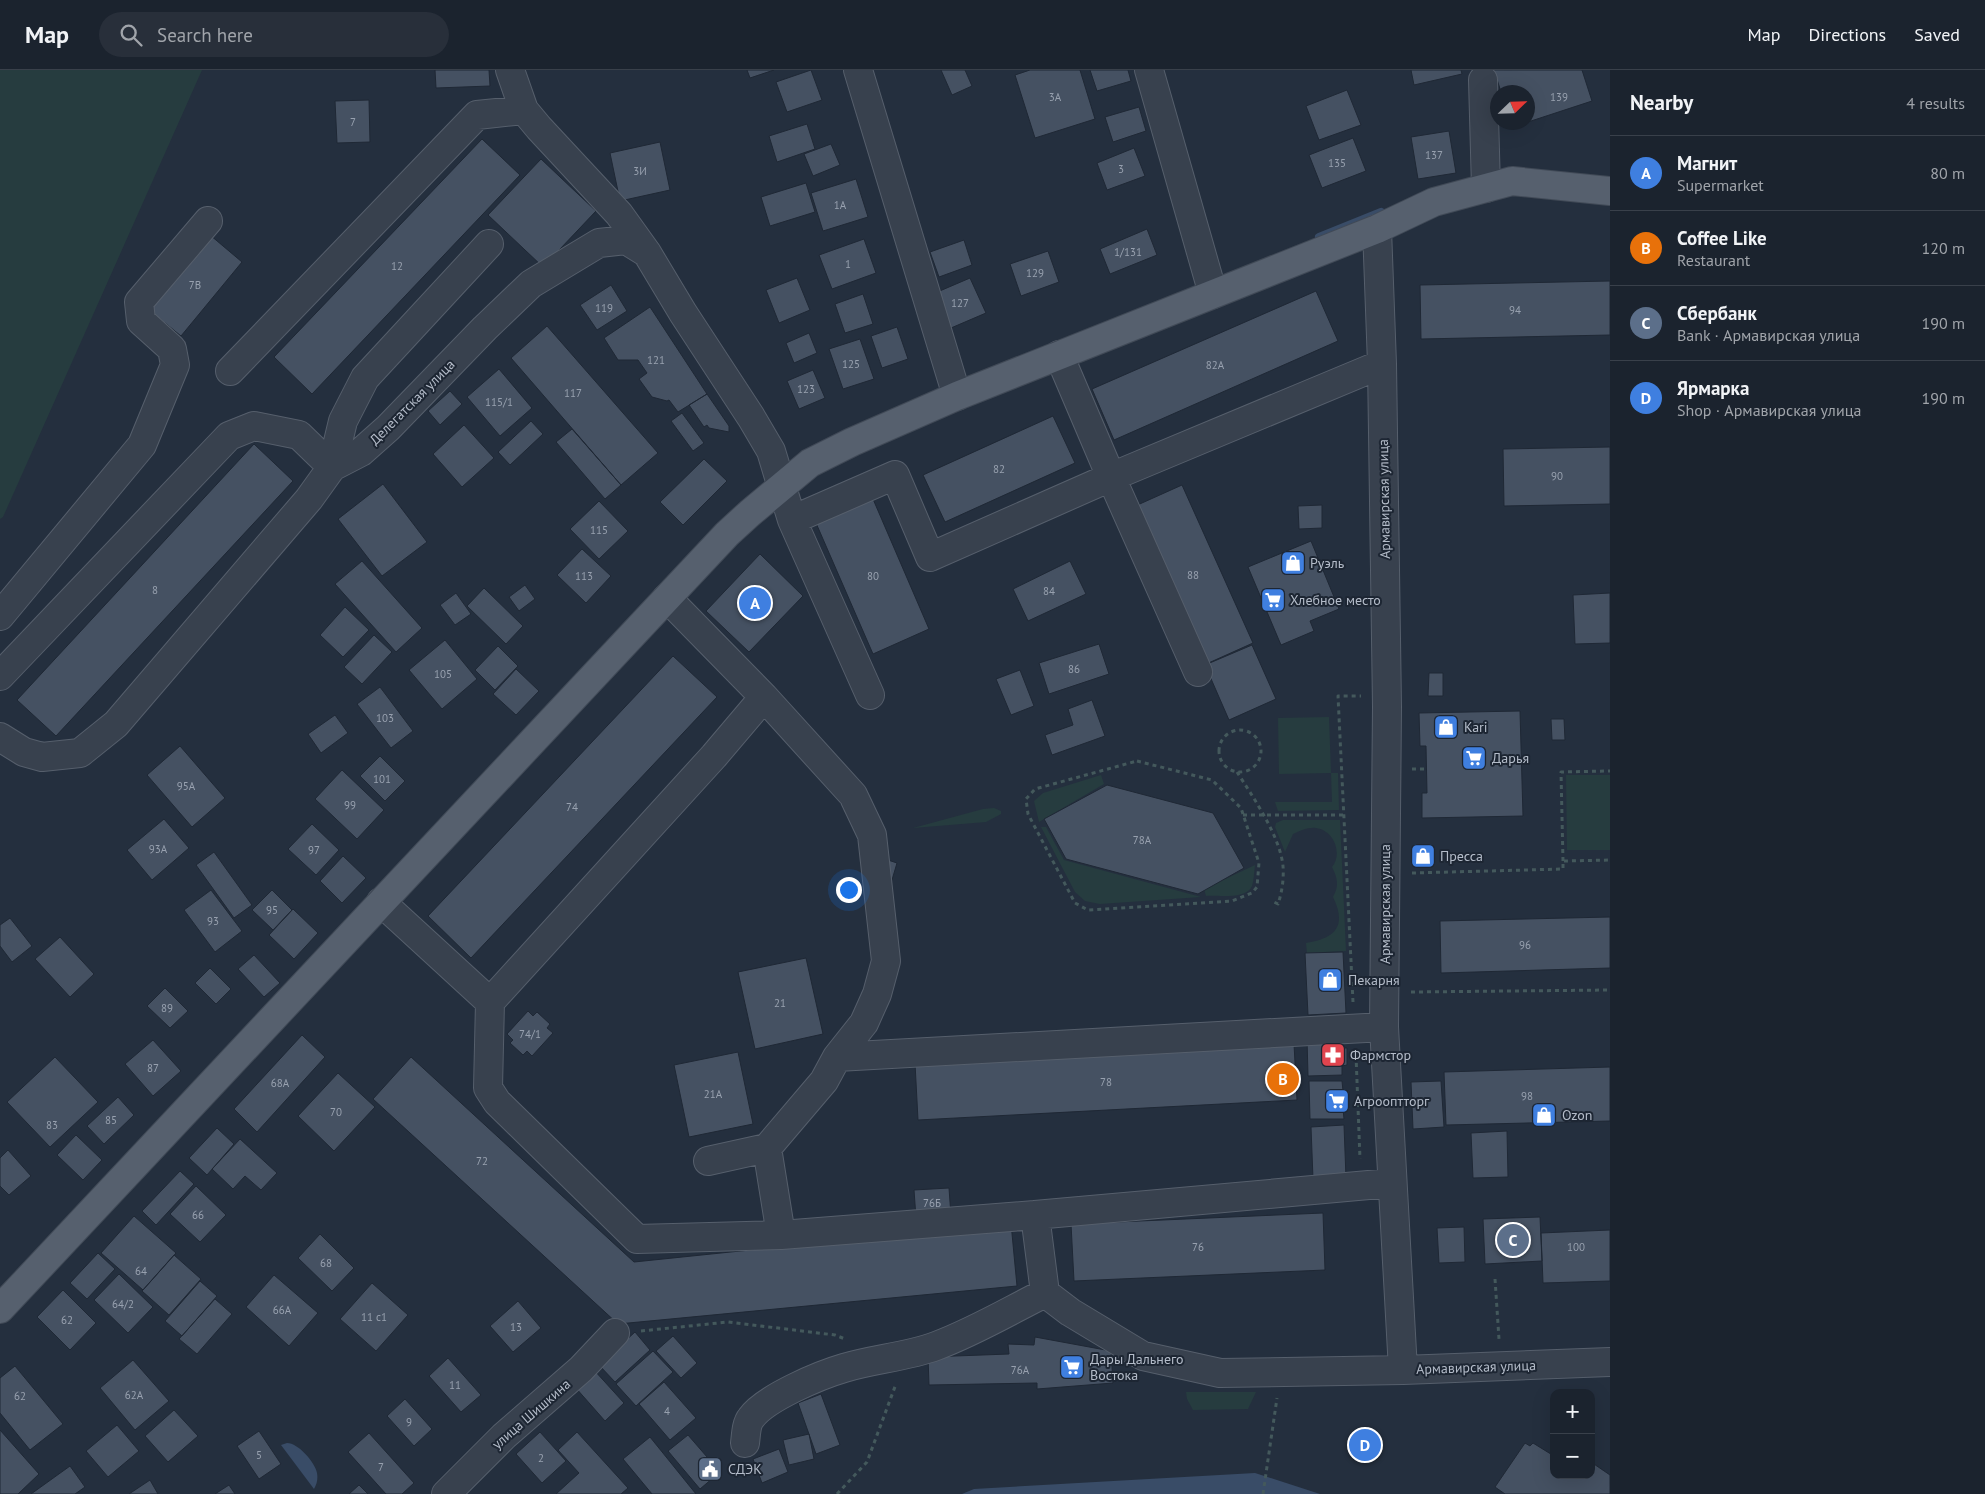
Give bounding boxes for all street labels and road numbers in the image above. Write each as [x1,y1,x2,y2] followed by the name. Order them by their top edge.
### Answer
[366,355,459,448] street label: Делегатская улица
[1374,439,1394,559] street label: Армавирская улица
[1376,844,1394,964] street label: Армавирская улица
[1416,1356,1536,1378] street label: Армавирская улица
[488,1375,574,1453] street label: улица Шишкина

